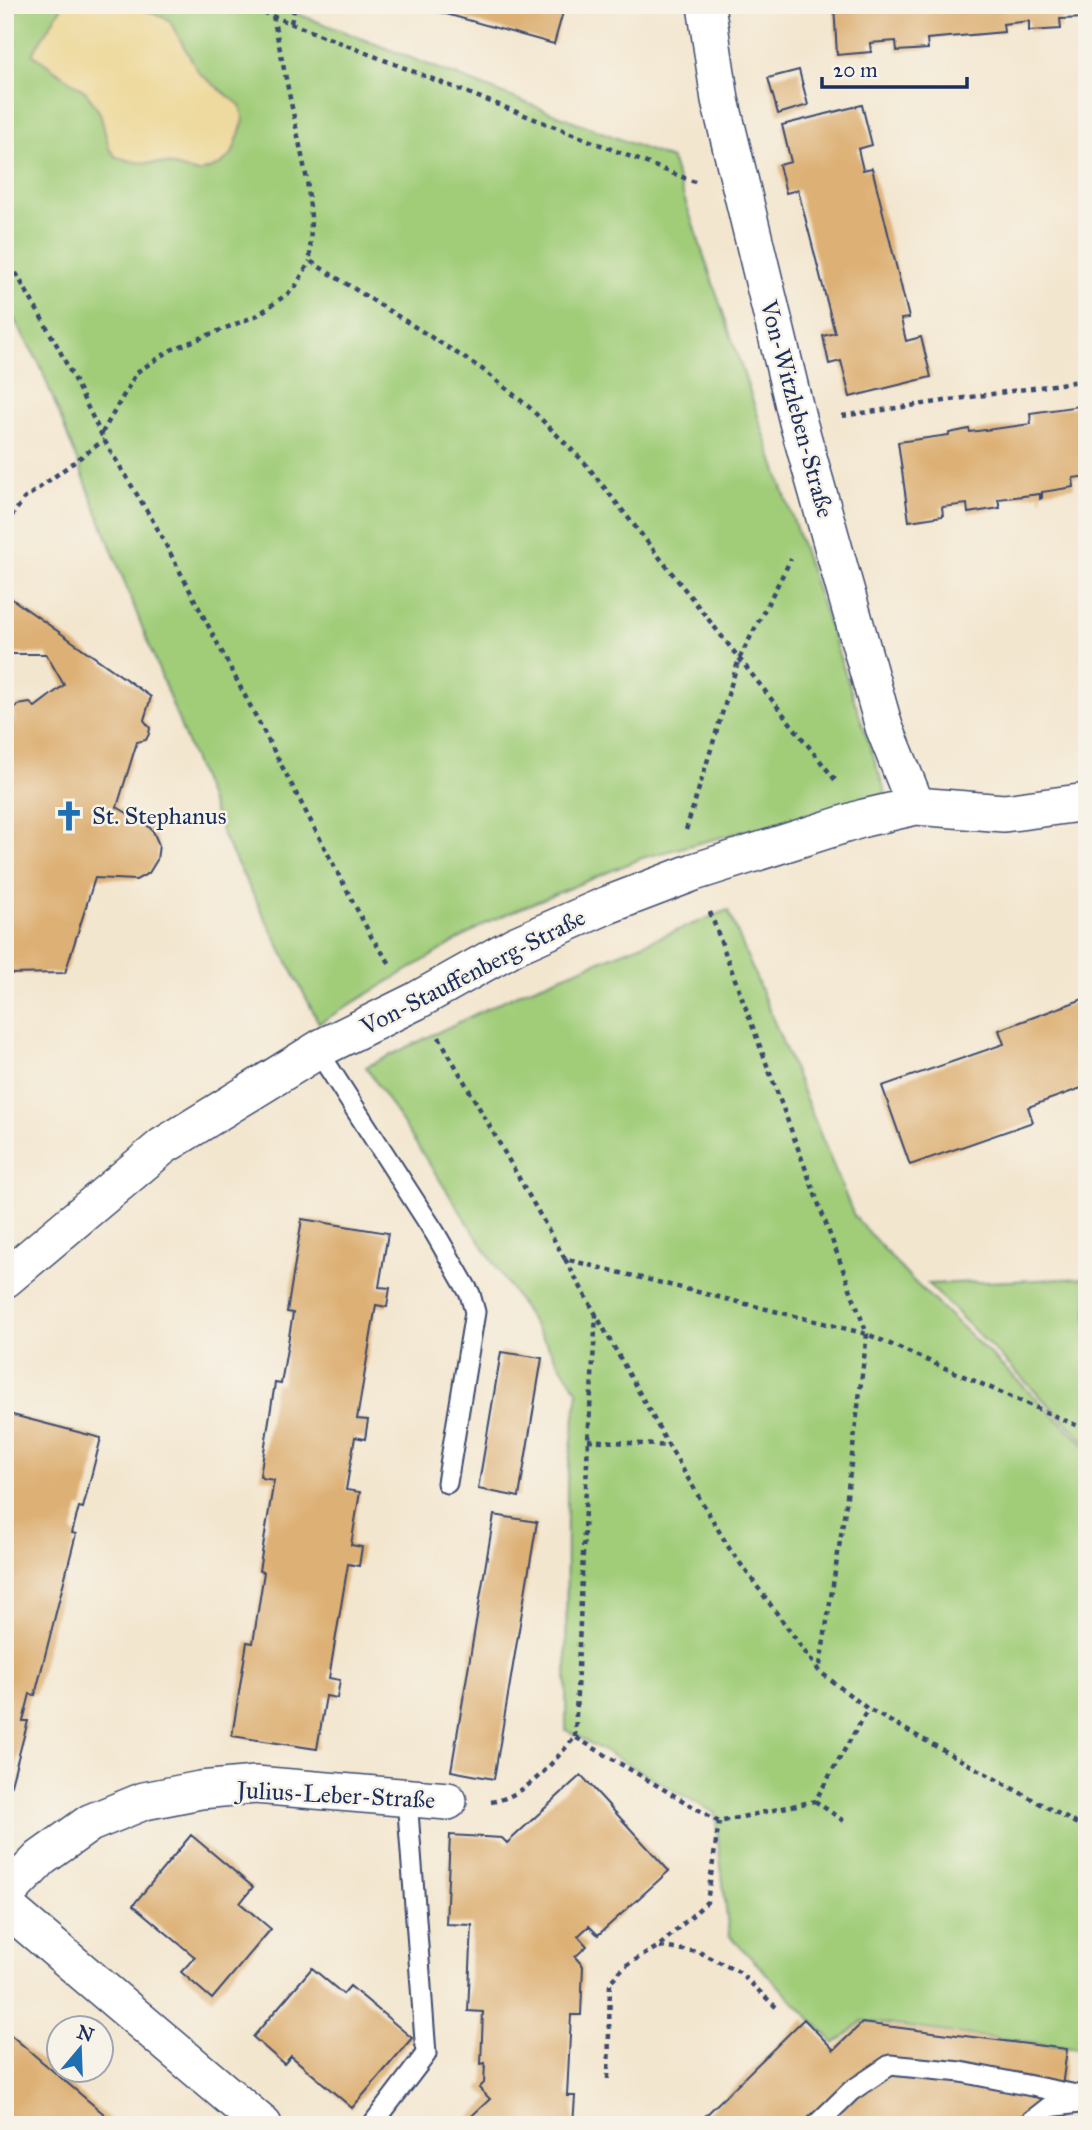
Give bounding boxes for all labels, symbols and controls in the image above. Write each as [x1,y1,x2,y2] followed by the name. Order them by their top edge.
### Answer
[822,46,968,90] scale bar
[833,57,878,83] text: 20 m
[753,296,840,521] street label: Von-Witzleben-Straße
[52,799,86,833] church icon: St. Stephanus
[92,801,226,831] place label: St. Stephanus
[355,902,590,1042] street label: Von-Stauffenberg-Straße
[233,1775,436,1815] street label: Julius-Leber-Straße
[46,2014,116,2084] north arrow
[74,2020,97,2047] text: N

